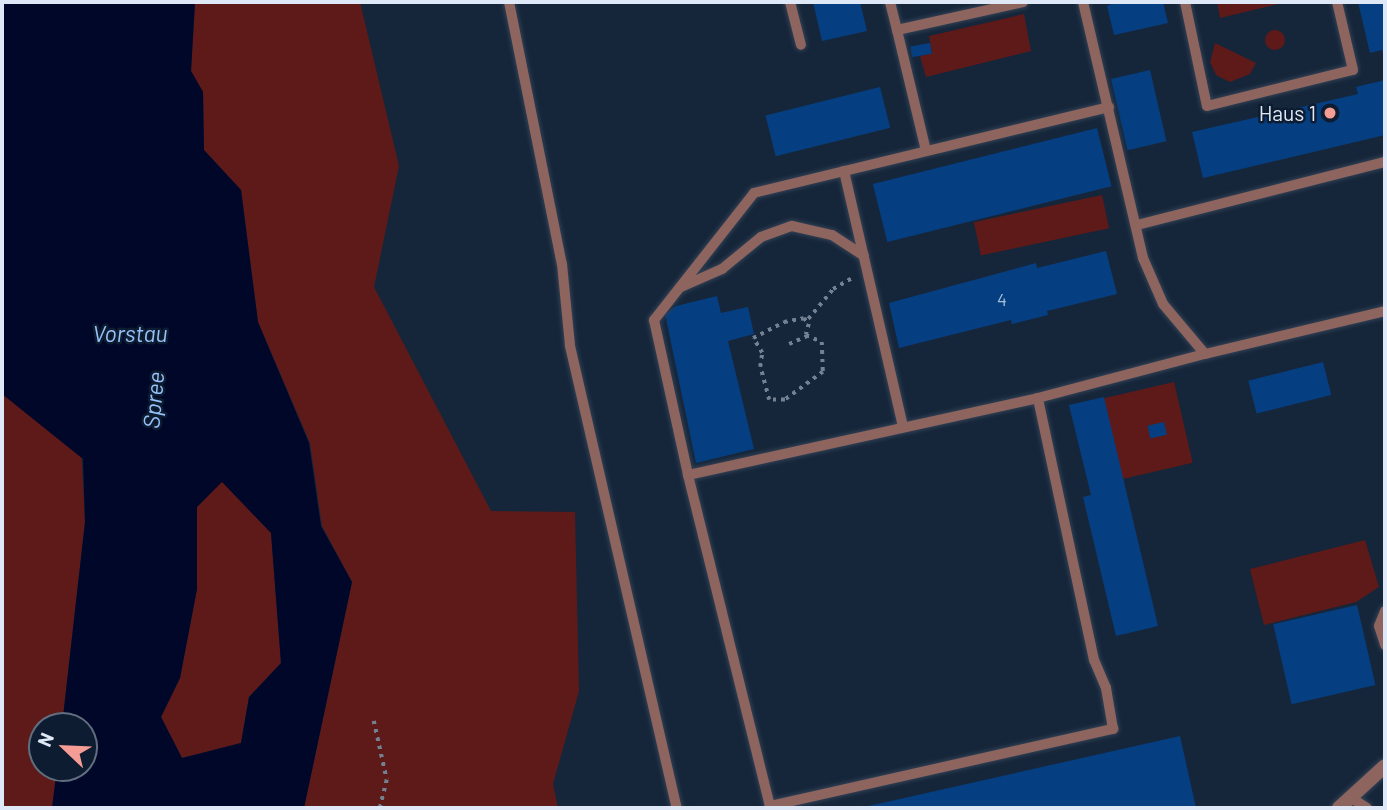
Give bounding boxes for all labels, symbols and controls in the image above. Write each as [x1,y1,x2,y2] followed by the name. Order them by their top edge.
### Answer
[1259,100,1316,126] place label: Haus 1
[1322,105,1338,121] marker: Haus 1
[997,288,1007,310] house number: 4
[92,319,168,347] water label: Vorstau
[137,370,169,430] water label: Spree
[28,712,98,782] north arrow
[32,729,58,750] text: N

